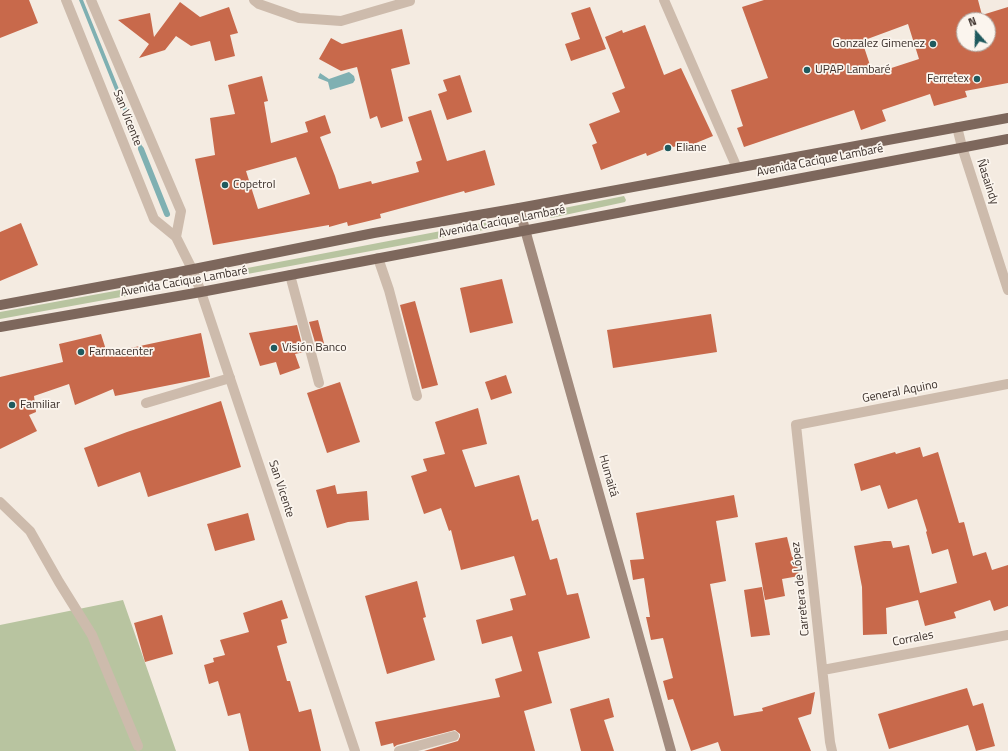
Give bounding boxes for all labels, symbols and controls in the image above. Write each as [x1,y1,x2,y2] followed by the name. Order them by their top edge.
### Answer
[956,12,996,52] north arrow
[966,13,979,30] text: N
[832,37,925,51] place label: Gonzalez Gimenez
[928,39,938,49] marker: Gonzalez Gimenez
[815,63,891,77] place label: UPAP Lambaré
[802,65,812,75] marker: UPAP Lambaré
[927,72,969,86] place label: Ferretex
[972,74,982,84] marker: Ferretex
[109,88,145,148] street label: San Vicente
[676,141,707,155] place label: Eliane
[755,142,885,180] street label: Avenida Cacique Lambaré
[663,143,673,153] marker: Eliane
[973,157,1001,207] street label: Ñasaindy
[233,178,275,192] place label: Copetrol
[220,180,230,190] marker: Copetrol
[437,203,567,241] street label: Avenida Cacique Lambaré
[119,264,249,300] street label: Avenida Cacique Lambaré
[282,341,347,355] place label: Visión Banco
[269,343,279,353] marker: Visión Banco
[89,345,153,359] place label: Farmacenter
[76,347,86,357] marker: Farmacenter
[861,378,939,406] street label: General Aquino
[20,398,60,412] place label: Familiar
[7,400,17,410] marker: Familiar
[595,453,621,499] street label: Humaitá
[265,459,297,519] street label: San Vicente
[789,541,813,637] street label: Carretera de López
[891,628,935,650] street label: Corrales

